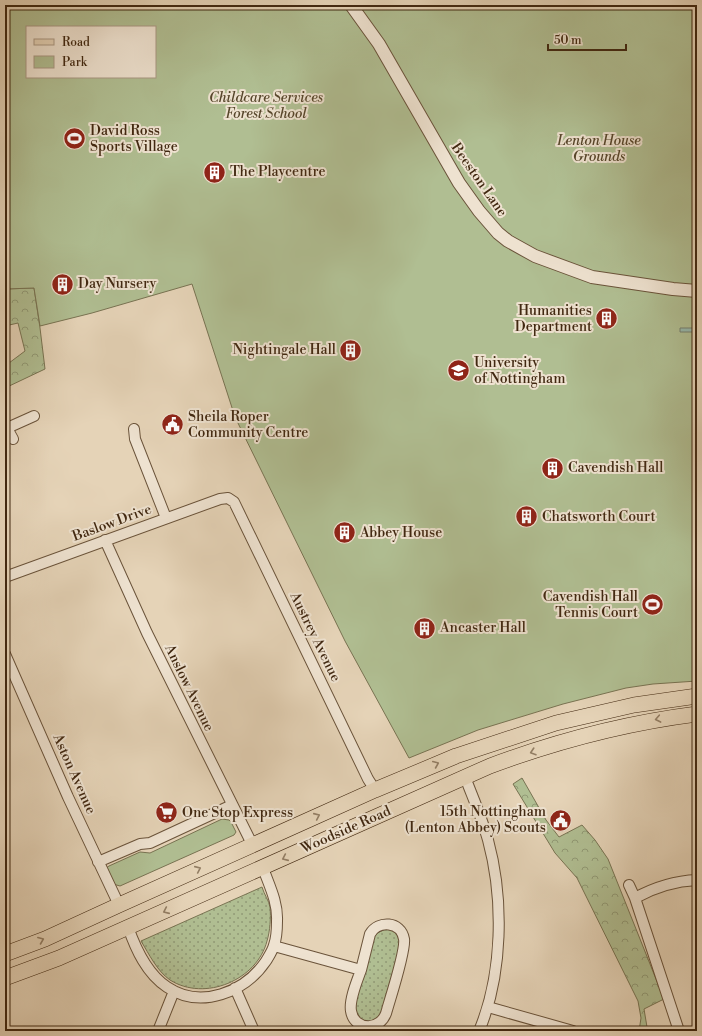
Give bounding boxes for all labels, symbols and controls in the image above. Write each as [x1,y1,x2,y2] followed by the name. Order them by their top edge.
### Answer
[26,26,156,78] legend
[548,26,626,52] scale bar
[554,33,582,48] text: 50 m
[62,35,90,50] text: Road
[62,55,88,70] text: Park
[209,89,323,123] park label: Childcare Services Forest School
[90,122,178,156] place label: David Ross Sports Village
[62,126,88,152] sports icon: David Ross Sports Village
[556,132,641,166] park label: Lenton House Grounds
[446,139,511,220] street label: Beeston Lane
[201,159,227,185] building icon: The Playcentre
[230,163,326,181] place label: The Playcentre
[50,271,76,297] building icon: Day Nursery
[78,275,157,293] place label: Day Nursery
[515,302,592,336] place label: Humanities Department
[594,306,620,332] building icon: Humanities Department
[338,337,364,363] building icon: Nightingale Hall
[232,341,336,359] place label: Nightingale Hall
[474,354,565,388] place label: University of Nottingham
[446,358,472,384] school or university icon: University of Nottingham
[188,408,308,442] place label: Sheila Roper Community Centre
[159,412,185,438] public building icon: Sheila Roper Community Centre
[539,455,565,481] building icon: Cavendish Hall
[568,459,663,477] place label: Cavendish Hall
[69,500,154,546] street label: Baslow Drive
[514,504,540,530] building icon: Chatsworth Court
[542,508,655,526] place label: Chatsworth Court
[332,520,358,546] building icon: Abbey House
[359,524,442,542] place label: Abbey House
[285,588,344,685] street label: Austrey Avenue
[543,588,638,622] place label: Cavendish Hall Tennis Court
[640,592,666,618] sports icon: Cavendish Hall Tennis Court
[411,615,437,641] building icon: Ancaster Hall
[439,619,526,637] place label: Ancaster Hall
[160,641,218,734] street label: Anslow Avenue
[655,715,662,723] one-way arrow
[48,730,100,817] street label: Aston Avenue
[529,747,536,756] one-way arrow
[432,761,439,769] one-way arrow
[154,800,180,826] supermarket icon: One Stop Express
[297,802,394,858] street label: Woodside Road
[405,803,546,837] place label: 15th Nottingham (Lenton Abbey) Scouts
[182,804,293,822] place label: One Stop Express
[548,807,574,833] public building icon: 15th Nottingham (Lenton Abbey) Scouts
[313,813,320,821] one-way arrow
[281,853,289,861] one-way arrow
[194,866,201,874] one-way arrow
[162,906,170,914] one-way arrow
[37,937,45,945] one-way arrow

